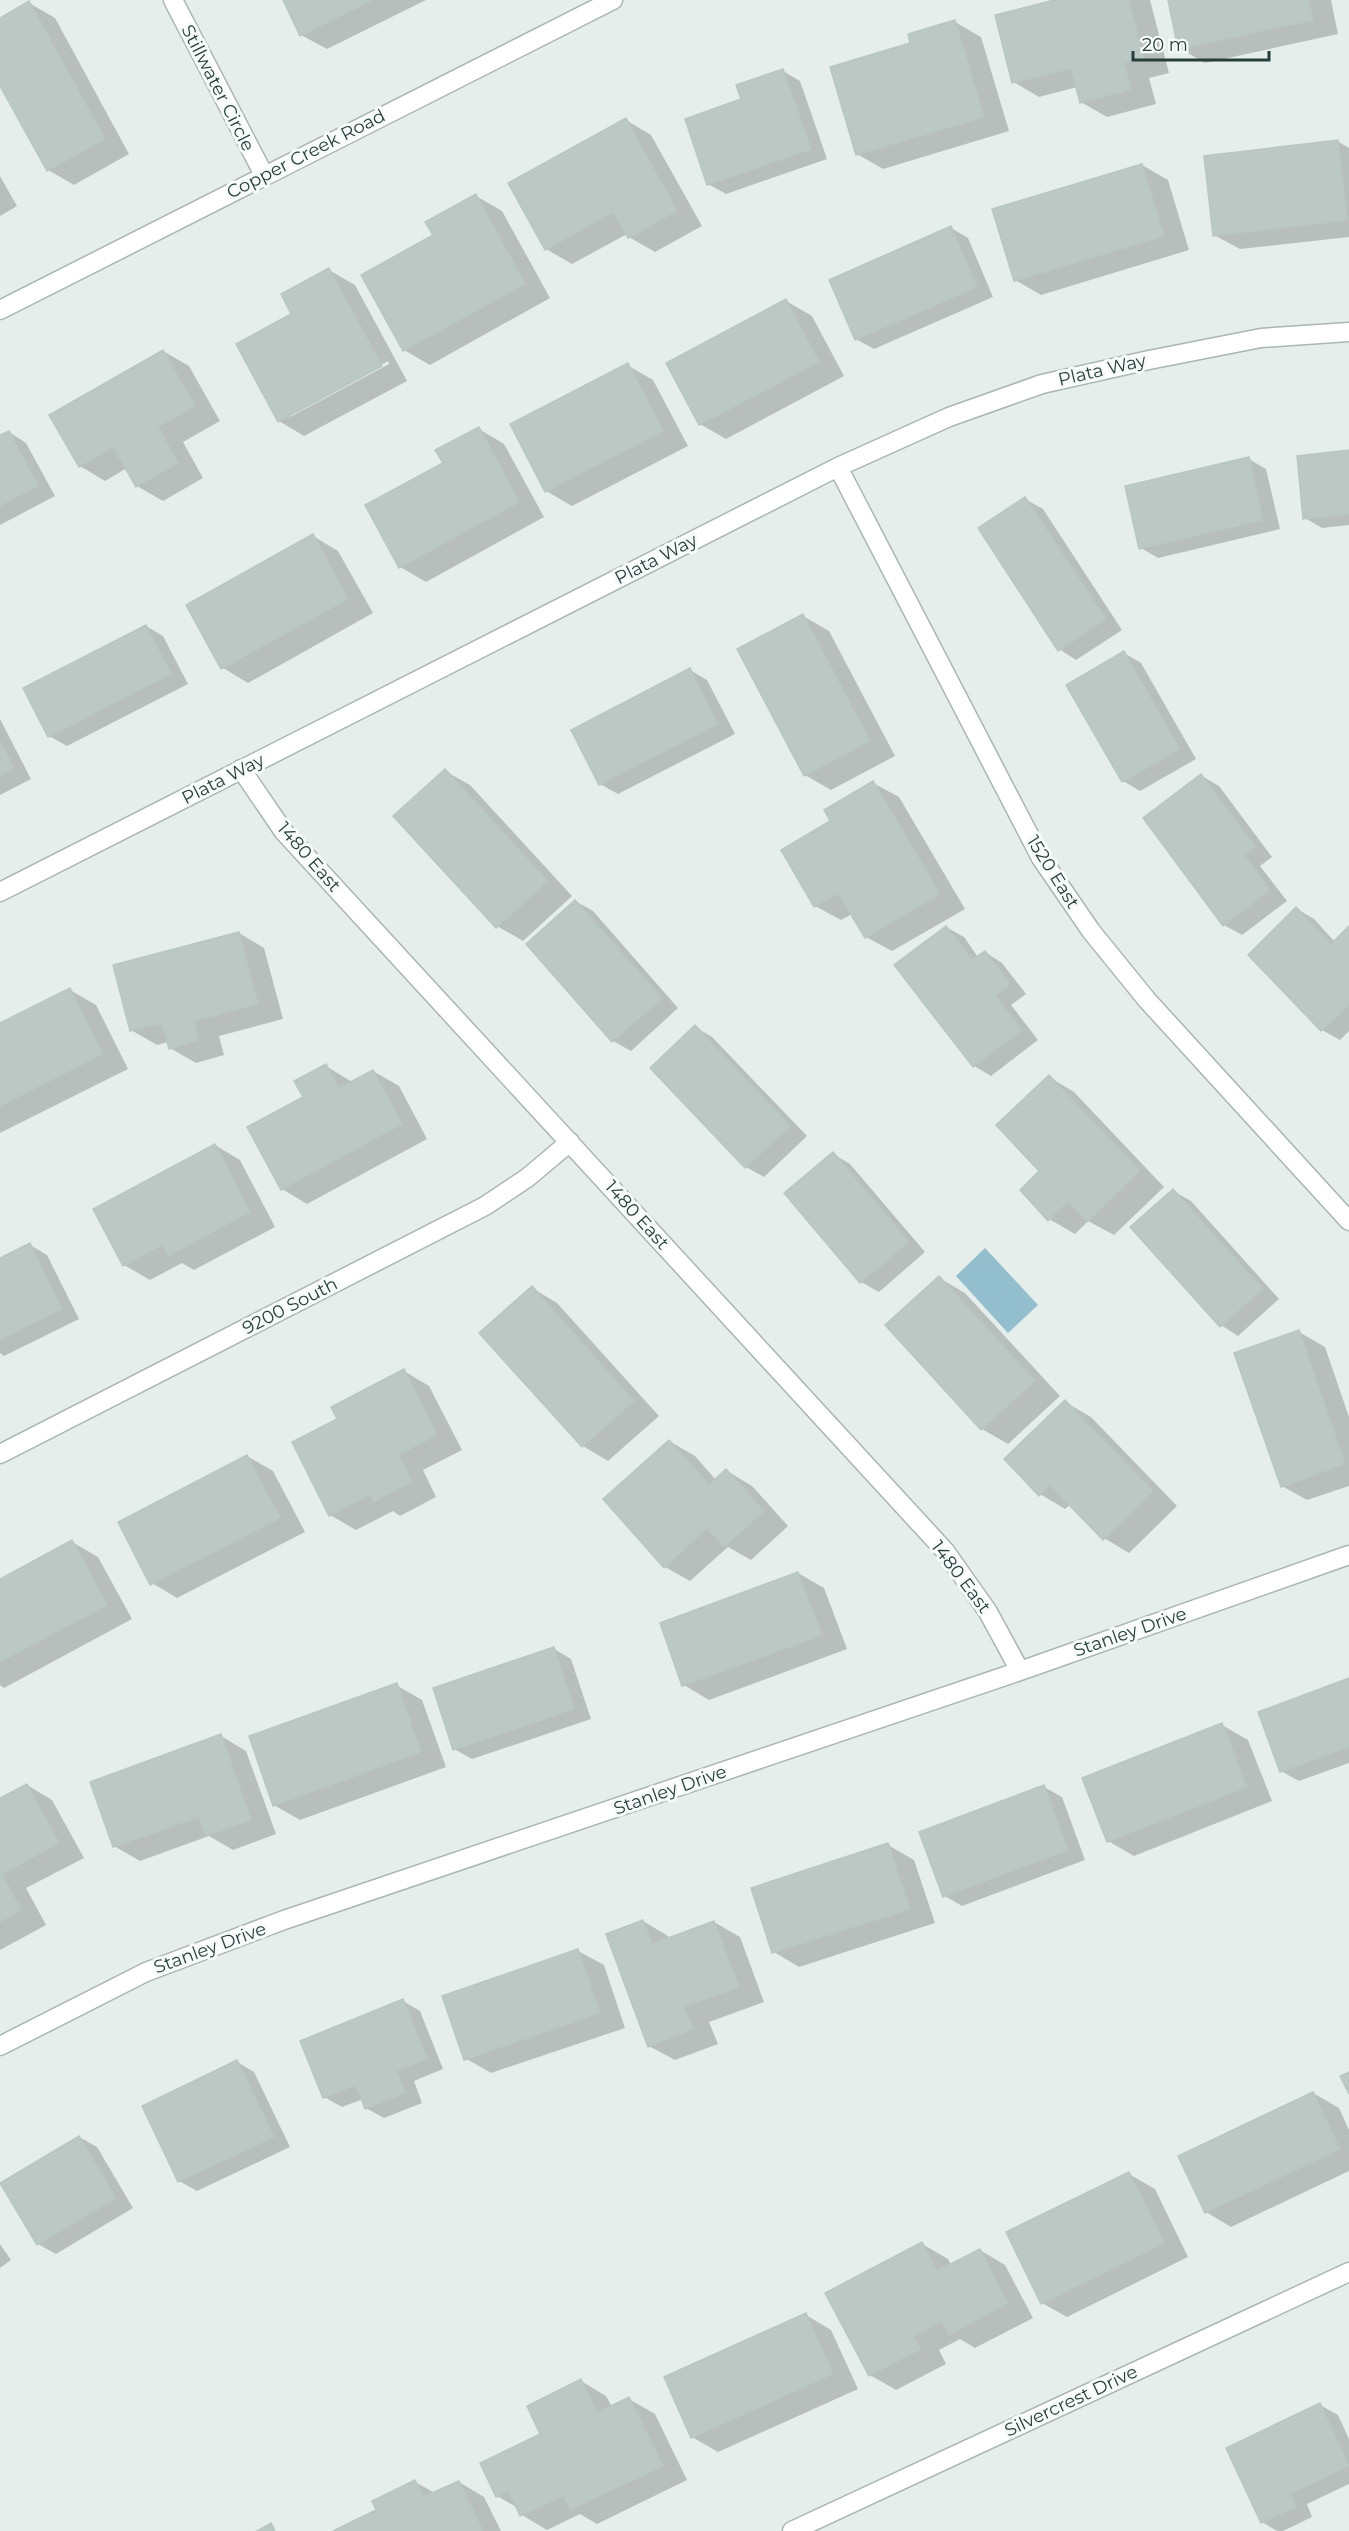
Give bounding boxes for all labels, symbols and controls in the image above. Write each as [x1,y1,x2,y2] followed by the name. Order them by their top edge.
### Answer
[177,21,259,155] street label: Stillwater Circle
[1133,24,1270,62] scale bar
[1142,34,1188,56] text: 20 m
[223,104,389,204] street label: Copper Creek Road
[1056,349,1148,391] street label: Plata Way
[611,529,701,589] street label: Plata Way
[178,749,268,809] street label: Plata Way
[273,818,345,896] street label: 1480 East
[1022,831,1084,913] street label: 1520 East
[600,1176,674,1254] street label: 1480 East
[239,1273,341,1339] street label: 9200 South
[927,1536,995,1618] street label: 1480 East
[1071,1602,1189,1662] street label: Stanley Drive
[611,1760,729,1820] street label: Stanley Drive
[151,1917,269,1979] street label: Stanley Drive
[1001,2361,1141,2441] street label: Silvercrest Drive

